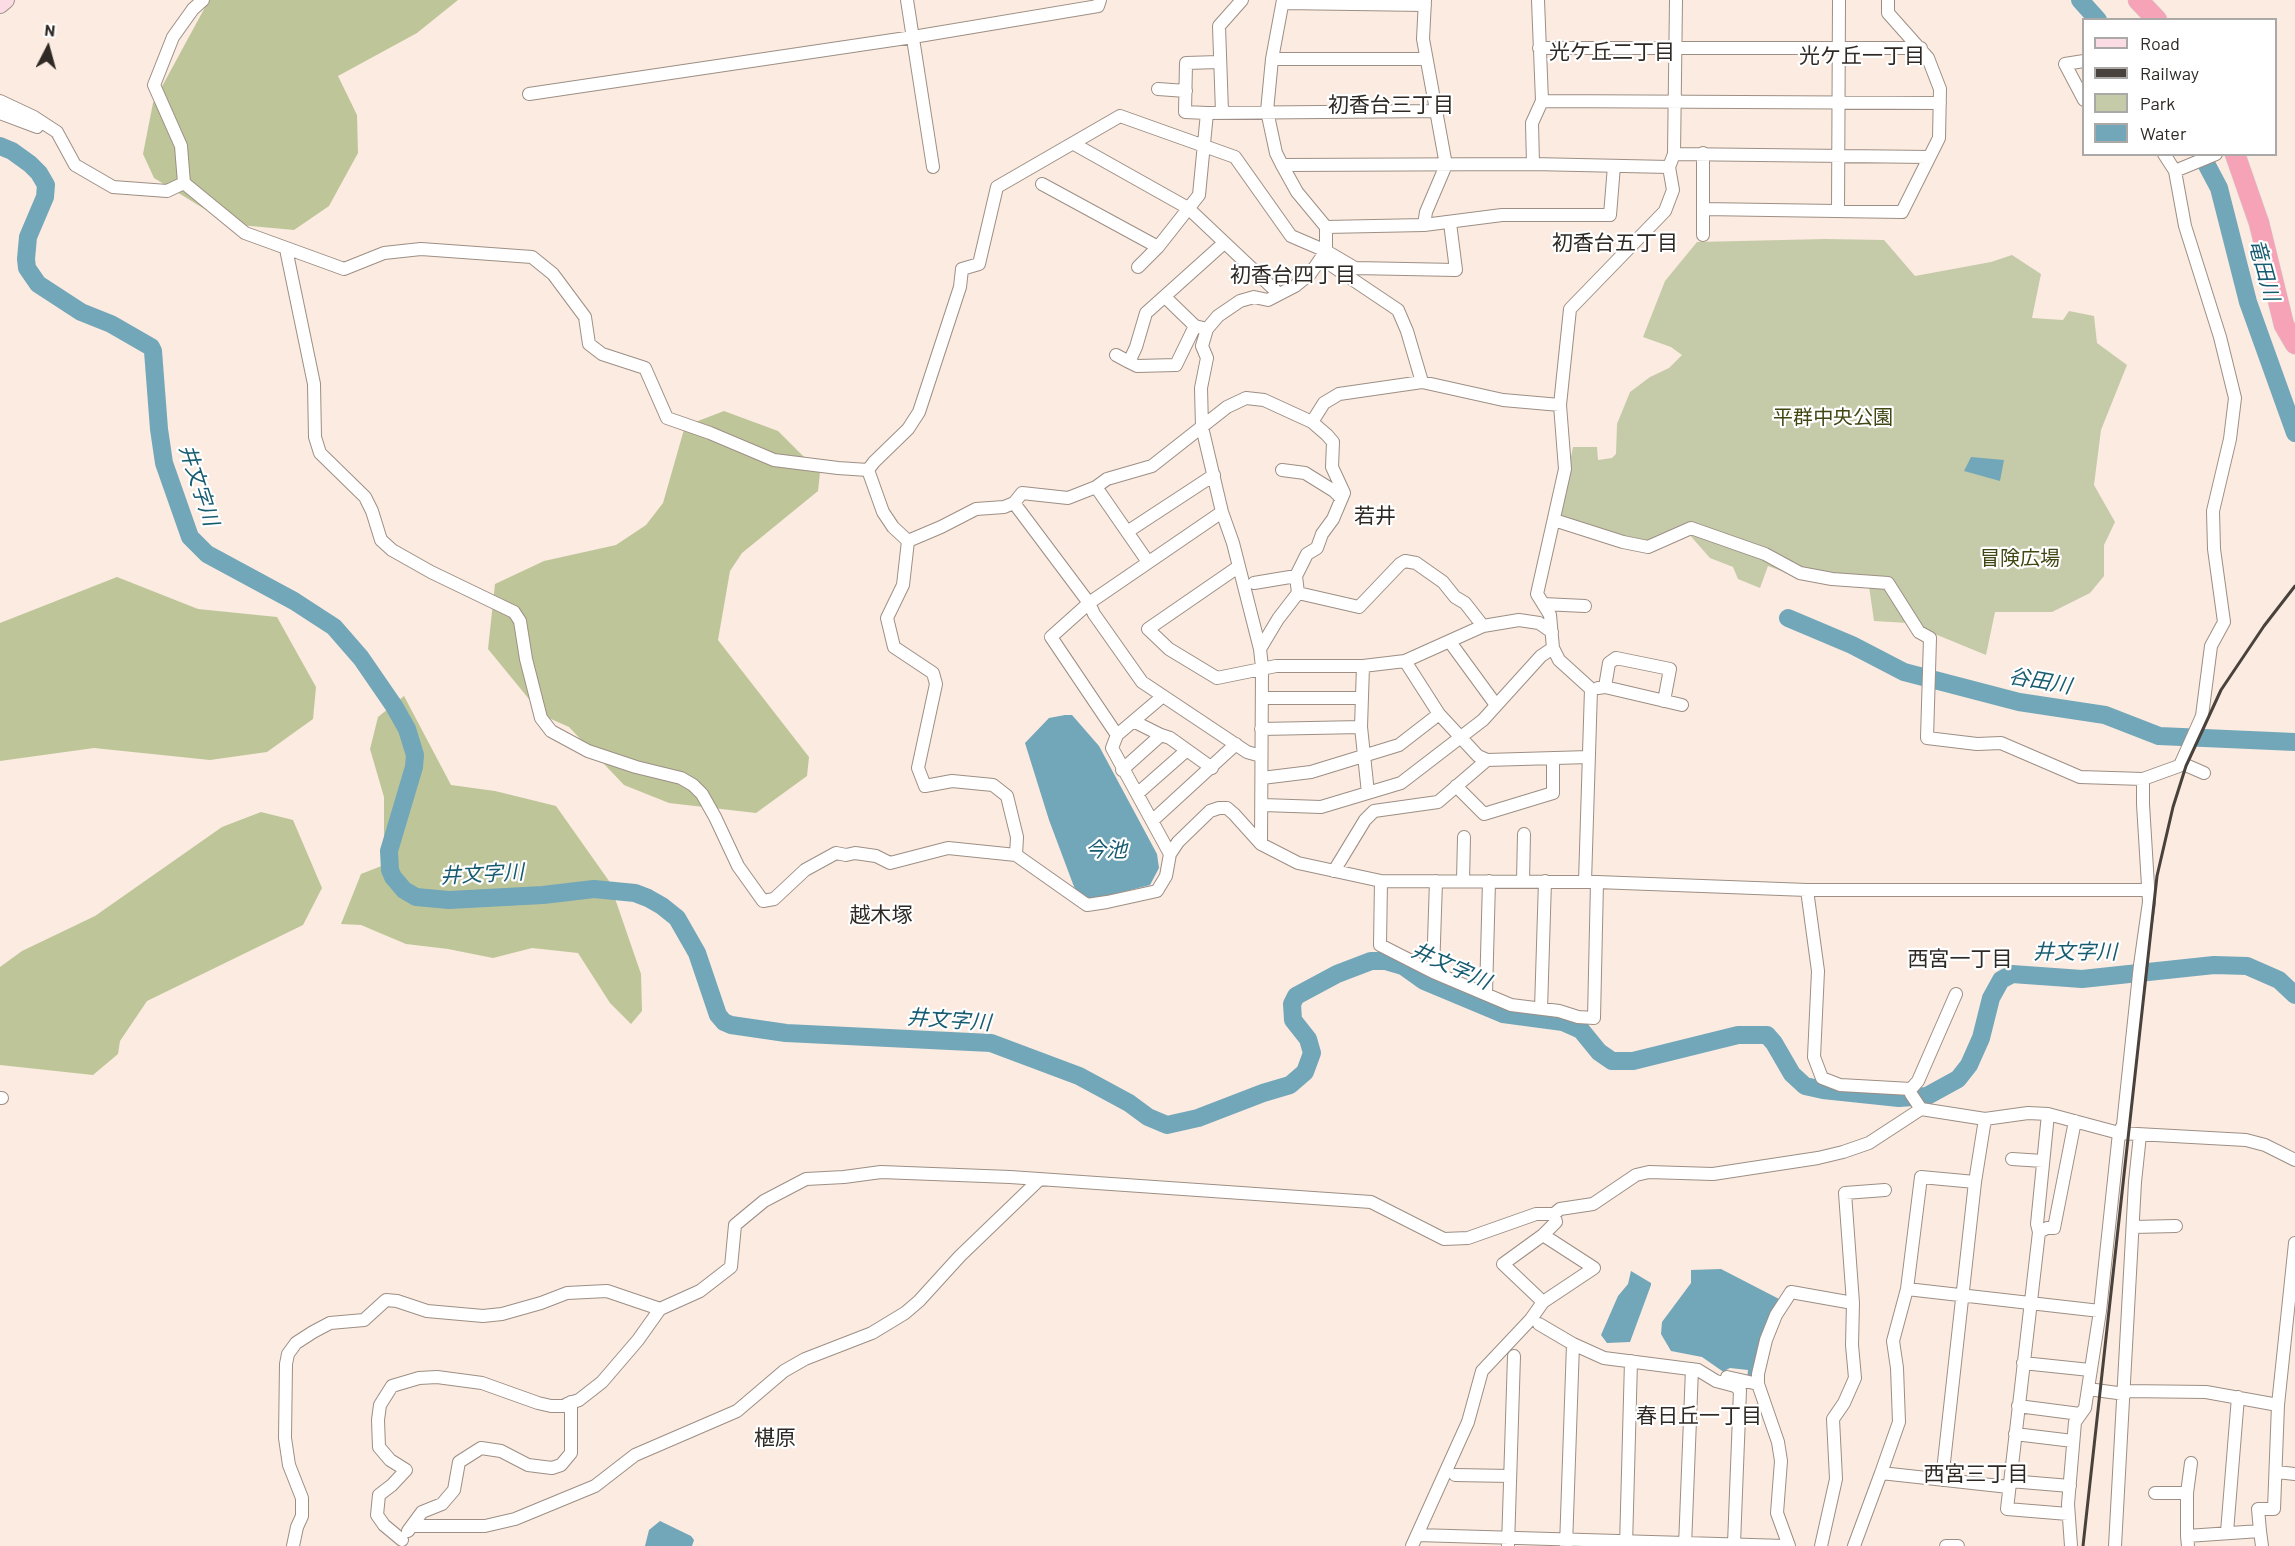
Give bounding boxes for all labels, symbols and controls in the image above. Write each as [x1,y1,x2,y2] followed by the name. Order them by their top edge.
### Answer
[18,18,78,78] north arrow
[2082,18,2277,156] legend
[44,20,56,40] text: N
[2140,32,2180,54] text: Road
[1549,39,1675,65] district label: 光ケ丘二丁目
[1799,43,1925,69] district label: 光ケ丘一丁目
[2140,62,2199,84] text: Railway
[1328,92,1454,118] district label: 初香台三丁目
[2140,92,2175,114] text: Park
[2140,122,2187,144] text: Water
[1552,230,1678,256] district label: 初香台五丁目
[2244,236,2284,304] water label: 竜田川
[1230,262,1356,288] district label: 初香台四丁目
[1773,405,1893,429] park label: 平群中央公園
[174,441,224,529] water label: 井文字川
[1354,503,1396,529] district label: 若井
[1980,546,2060,570] park label: 冒険広場
[2007,663,2073,699] water label: 谷田川
[1085,837,1127,863] water label: 今池
[439,859,525,889] water label: 井文字川
[850,902,912,928] district label: 越木塚
[1408,937,1494,995] water label: 井文字川
[2033,939,2117,965] water label: 井文字川
[1908,946,2012,972] district label: 西宮一丁目
[906,1005,992,1035] water label: 井文字川
[1636,1403,1762,1429] district label: 春日丘一丁目
[754,1425,796,1451] district label: 椹原
[1924,1461,2028,1487] district label: 西宮三丁目

